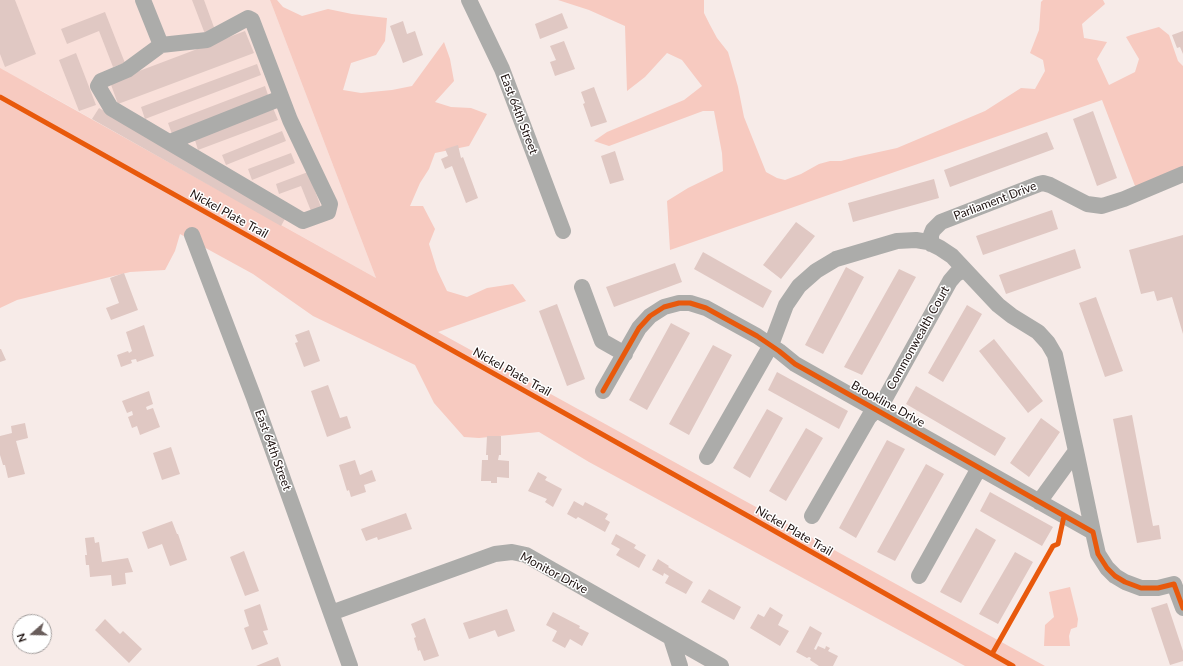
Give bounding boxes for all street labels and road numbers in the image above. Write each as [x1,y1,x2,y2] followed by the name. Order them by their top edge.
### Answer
[497,72,541,156] street label: East 64th Street
[951,179,1039,223] street label: Parliament Drive
[187,187,271,241] street label: Nickel Plate Trail
[883,284,953,392] street label: Commonwealth Court
[470,345,554,399] street label: Nickel Plate Trail
[849,378,927,430] street label: Brookline Drive
[252,408,294,492] street label: East 64th Street
[753,503,835,559] street label: Nickel Plate Trail
[518,549,590,597] street label: Monitor Drive

